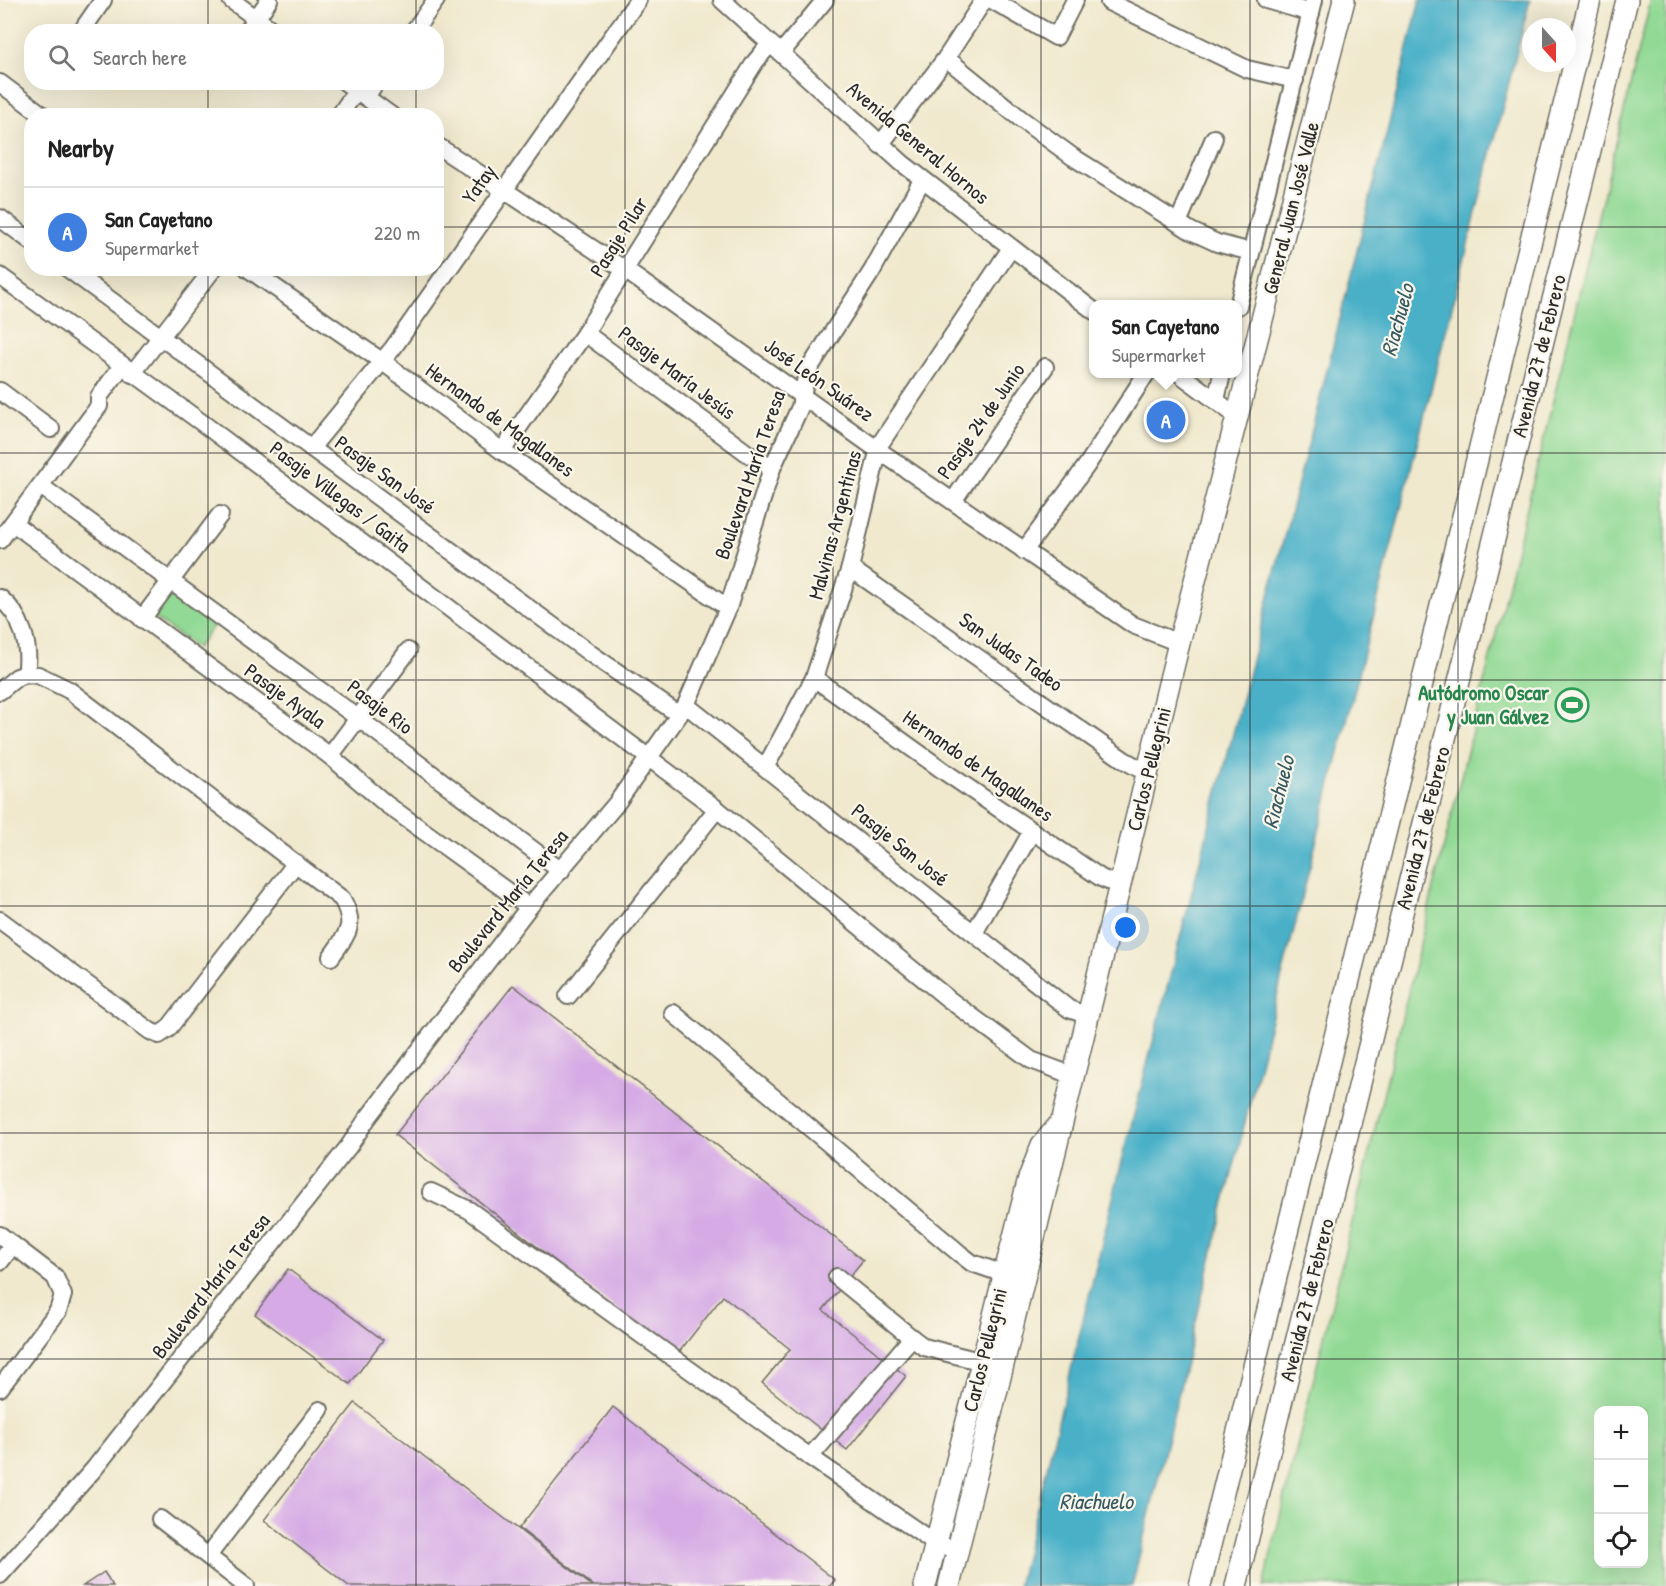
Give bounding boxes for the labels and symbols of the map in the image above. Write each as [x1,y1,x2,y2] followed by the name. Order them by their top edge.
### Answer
[1522,18,1576,72] north arrow
[841,74,996,211] street label: Avenida General Hornos
[1255,119,1326,297] street label: General Juan José Valle
[455,158,503,209] street label: Yatay
[583,191,655,282] street label: Pasaje Pilar
[1504,271,1573,440] street label: Avenida 27 de Febrero
[1373,279,1422,359] water label: Riachuelo
[613,319,742,426] street label: Pasaje María Jesús
[758,331,880,428] street label: José León Suárez
[420,356,581,484] street label: Hernando de Magallanes
[930,357,1031,485] street label: Pasaje 24 de Junio
[707,387,792,563] street label: Boulevard María Teresa
[1146,398,1186,442] pin: A
[329,428,441,521] street label: Pasaje San José
[264,434,417,559] street label: Pasaje Villegas / Gaita
[801,447,868,603] street label: Malvinas Argentinas
[954,605,1069,698] street label: San Judas Tadeo
[239,656,332,735] street label: Pasaje Ayala
[341,672,419,741] street label: Pasaje Rio
[1418,678,1550,732] place label: Autódromo Oscar y Juan Gálvez
[1554,687,1590,723] sports icon: Autódromo Oscar y Juan Gálvez
[897,703,1059,828] street label: Hernando de Magallanes
[1119,704,1178,834] street label: Carlos Pellegrini
[1388,743,1457,912] street label: Avenida 27 de Febrero
[1255,751,1302,831] water label: Riachuelo
[845,796,955,893] street label: Pasaje San José
[441,823,574,978] street label: Boulevard María Teresa
[1111,913,1140,942] your location
[145,1207,276,1364] street label: Boulevard María Teresa
[1272,1215,1341,1384] street label: Avenida 27 de Febrero
[955,1285,1014,1415] street label: Carlos Pellegrini
[1059,1486,1135,1516] water label: Riachuelo

